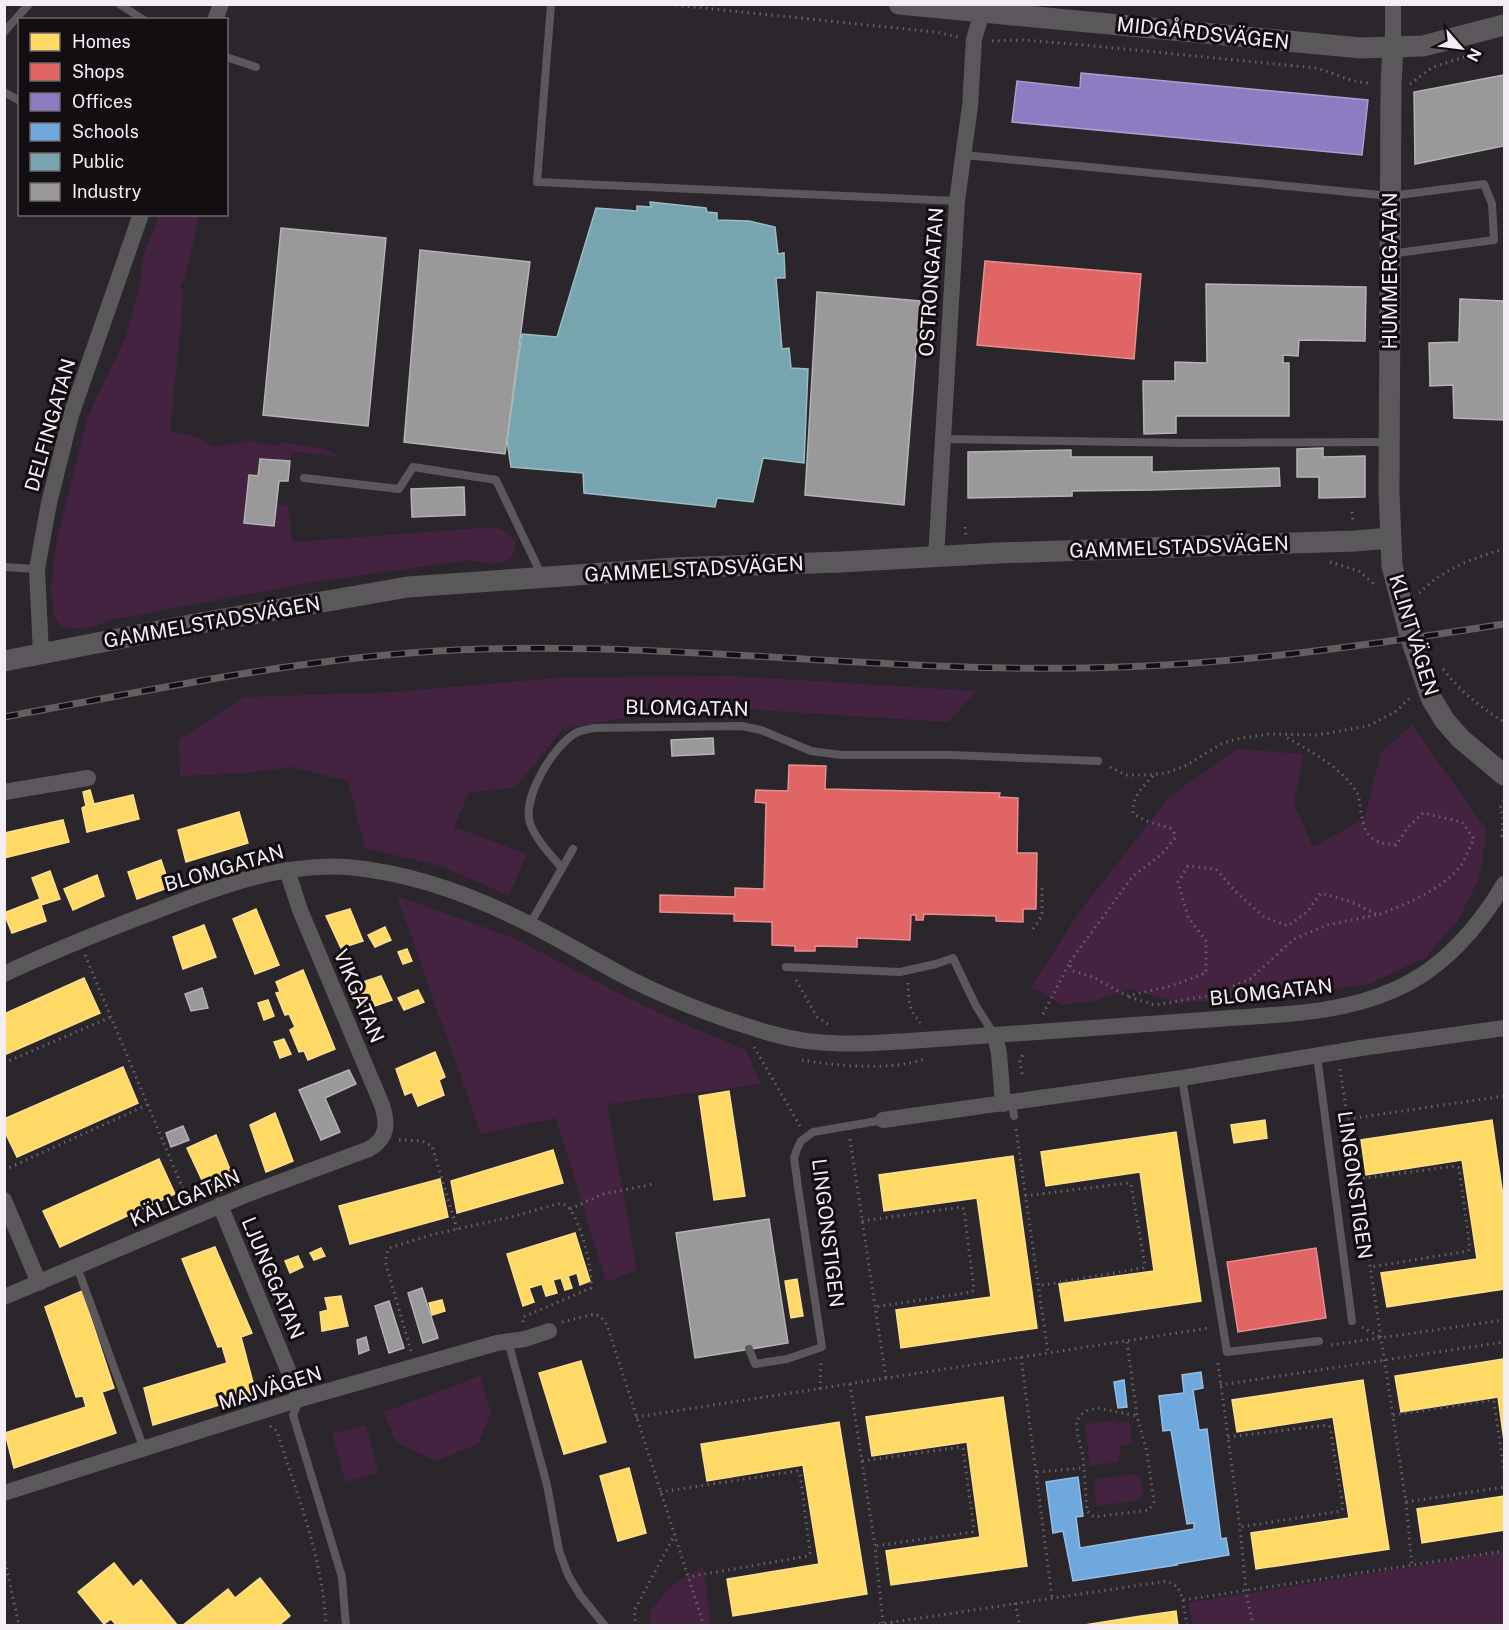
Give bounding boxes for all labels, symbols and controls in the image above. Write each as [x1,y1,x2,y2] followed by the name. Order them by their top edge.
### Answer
[1116,10,1291,54] street label: MIDGÅRDSVÄGEN
[18,18,228,216] legend
[1431,18,1491,78] north arrow
[72,31,131,52] text: Homes
[1462,45,1485,65] text: N
[72,61,124,82] text: Shops
[72,91,132,112] text: Offices
[72,121,139,142] text: Schools
[72,151,124,172] text: Public
[72,181,142,202] text: Industry
[1378,192,1402,350] street label: HUMMERGATAN
[914,207,948,357] street label: OSTRONGATAN
[20,356,80,494] street label: DELFINGATAN
[1069,531,1289,563] street label: GAMMELSTADSVÄGEN
[584,551,804,587] street label: GAMMELSTADSVÄGEN
[1384,571,1444,699] street label: KLINTVÄGEN
[102,591,322,653] street label: GAMMELSTADSVÄGEN
[625,695,749,721] street label: BLOMGATAN
[161,839,287,897] street label: BLOMGATAN
[329,946,389,1046] street label: VIKGATAN
[1208,974,1334,1010] street label: BLOMGATAN
[1333,1109,1377,1261] street label: LINGONSTIGEN
[807,1157,849,1309] street label: LINGONSTIGEN
[126,1164,244,1232] street label: KÄLLGATAN
[237,1213,309,1343] street label: LJUNGGATAN
[215,1361,325,1415] street label: MAJVÄGEN

